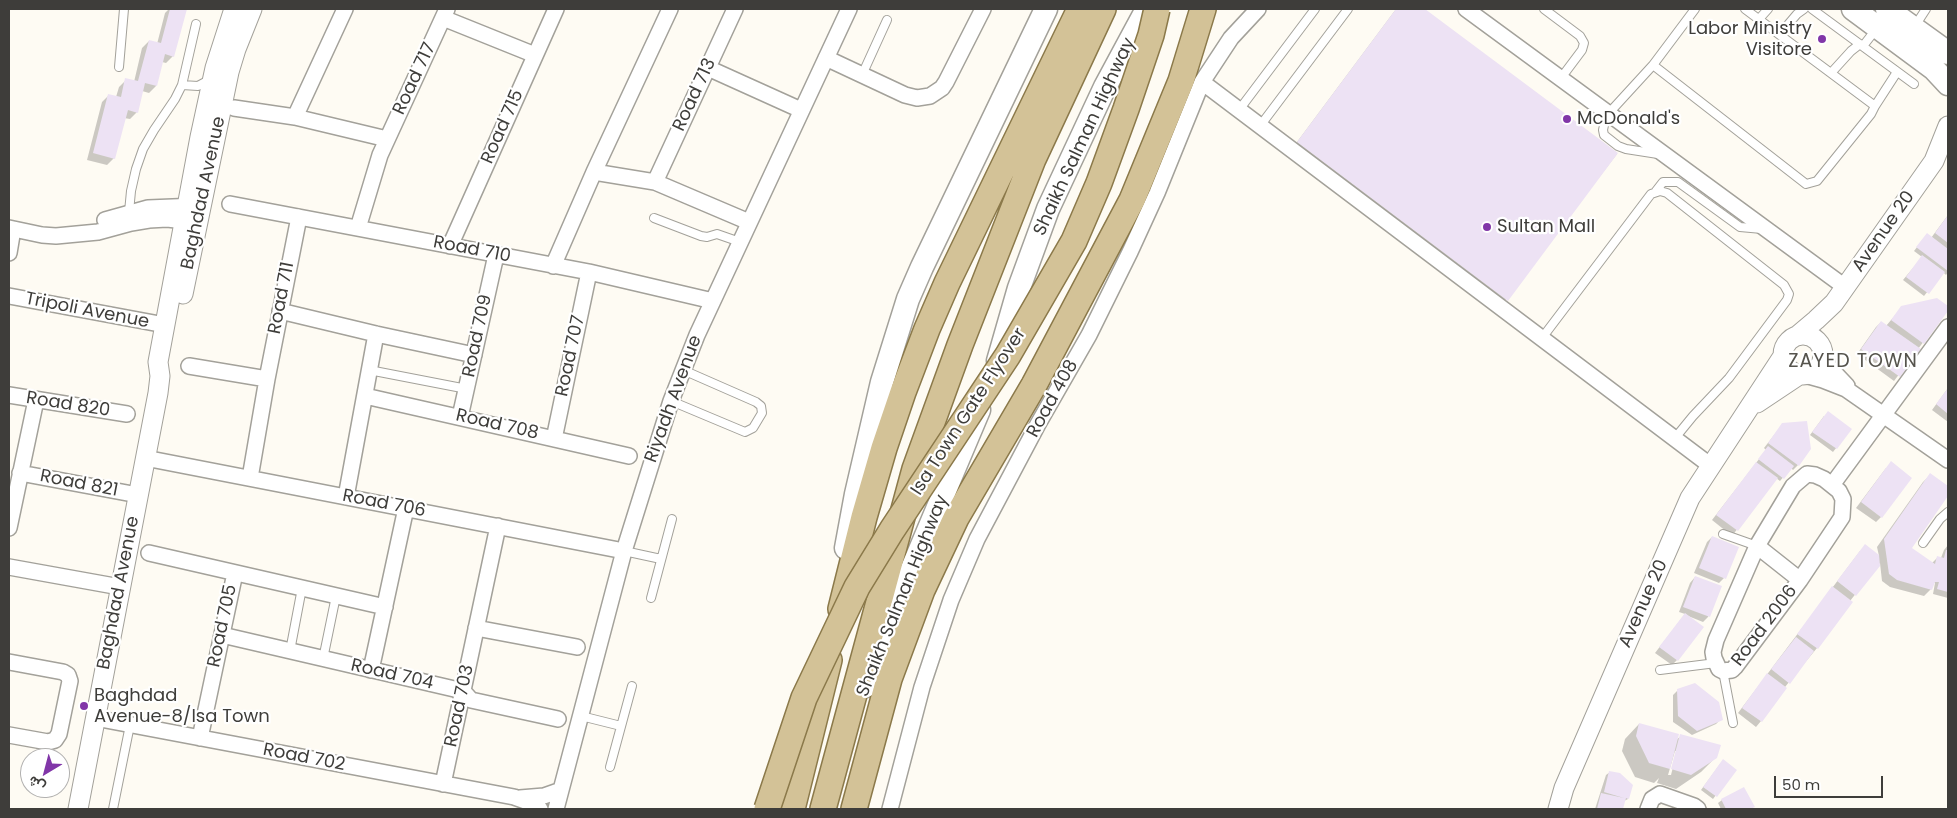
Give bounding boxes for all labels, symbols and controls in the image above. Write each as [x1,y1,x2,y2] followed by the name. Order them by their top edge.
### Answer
[1688,18,1812,60] place label: Labor Ministry Visitore
[1816,33,1828,45] marker: Labor Ministry Visitore
[1030,35,1140,239] street label: Shaikh Salman Highway
[389,40,441,118] street label: Road 717
[669,55,721,135] street label: Road 713
[477,87,529,167] street label: Road 715
[1577,108,1680,130] place label: McDonald's
[1561,113,1573,125] marker: McDonald's
[177,115,231,271] street label: Baghdad Avenue
[1848,187,1920,277] street label: Avenue 20
[1497,216,1595,238] place label: Sultan Mall
[1481,221,1493,233] marker: Sultan Mall
[431,232,513,268] street label: Road 710
[264,260,300,336] street label: Road 711
[23,288,151,334] street label: Tripoli Avenue
[459,293,497,379] street label: Road 709
[552,313,590,399] street label: Road 707
[907,324,1031,500] street label: Isa Town Gate Flyover
[641,332,707,466] street label: Riyadh Avenue
[1787,351,1919,373] district label: ZAYED TOWN
[1023,356,1083,442] street label: Road 408
[25,388,111,422] street label: Road 820
[454,405,540,445] street label: Road 708
[38,466,120,502] street label: Road 821
[341,485,427,523] street label: Road 706
[853,492,953,700] street label: Shaikh Salman Highway
[94,514,144,672] street label: Baghdad Avenue
[1615,557,1673,651] street label: Avenue 20
[1727,581,1803,671] street label: Road 2006
[204,583,242,669] street label: Road 705
[349,655,435,695] street label: Road 704
[441,663,479,749] street label: Road 703
[94,685,270,728] place label: Baghdad Avenue-8/Isa Town
[78,700,90,712] marker: Baghdad Avenue-8/Isa Town
[261,739,347,777] street label: Road 702
[20,748,70,798] north arrow
[1777,766,1886,798] scale bar
[24,771,49,797] text: ش
[1782,774,1820,795] text: 50 m

